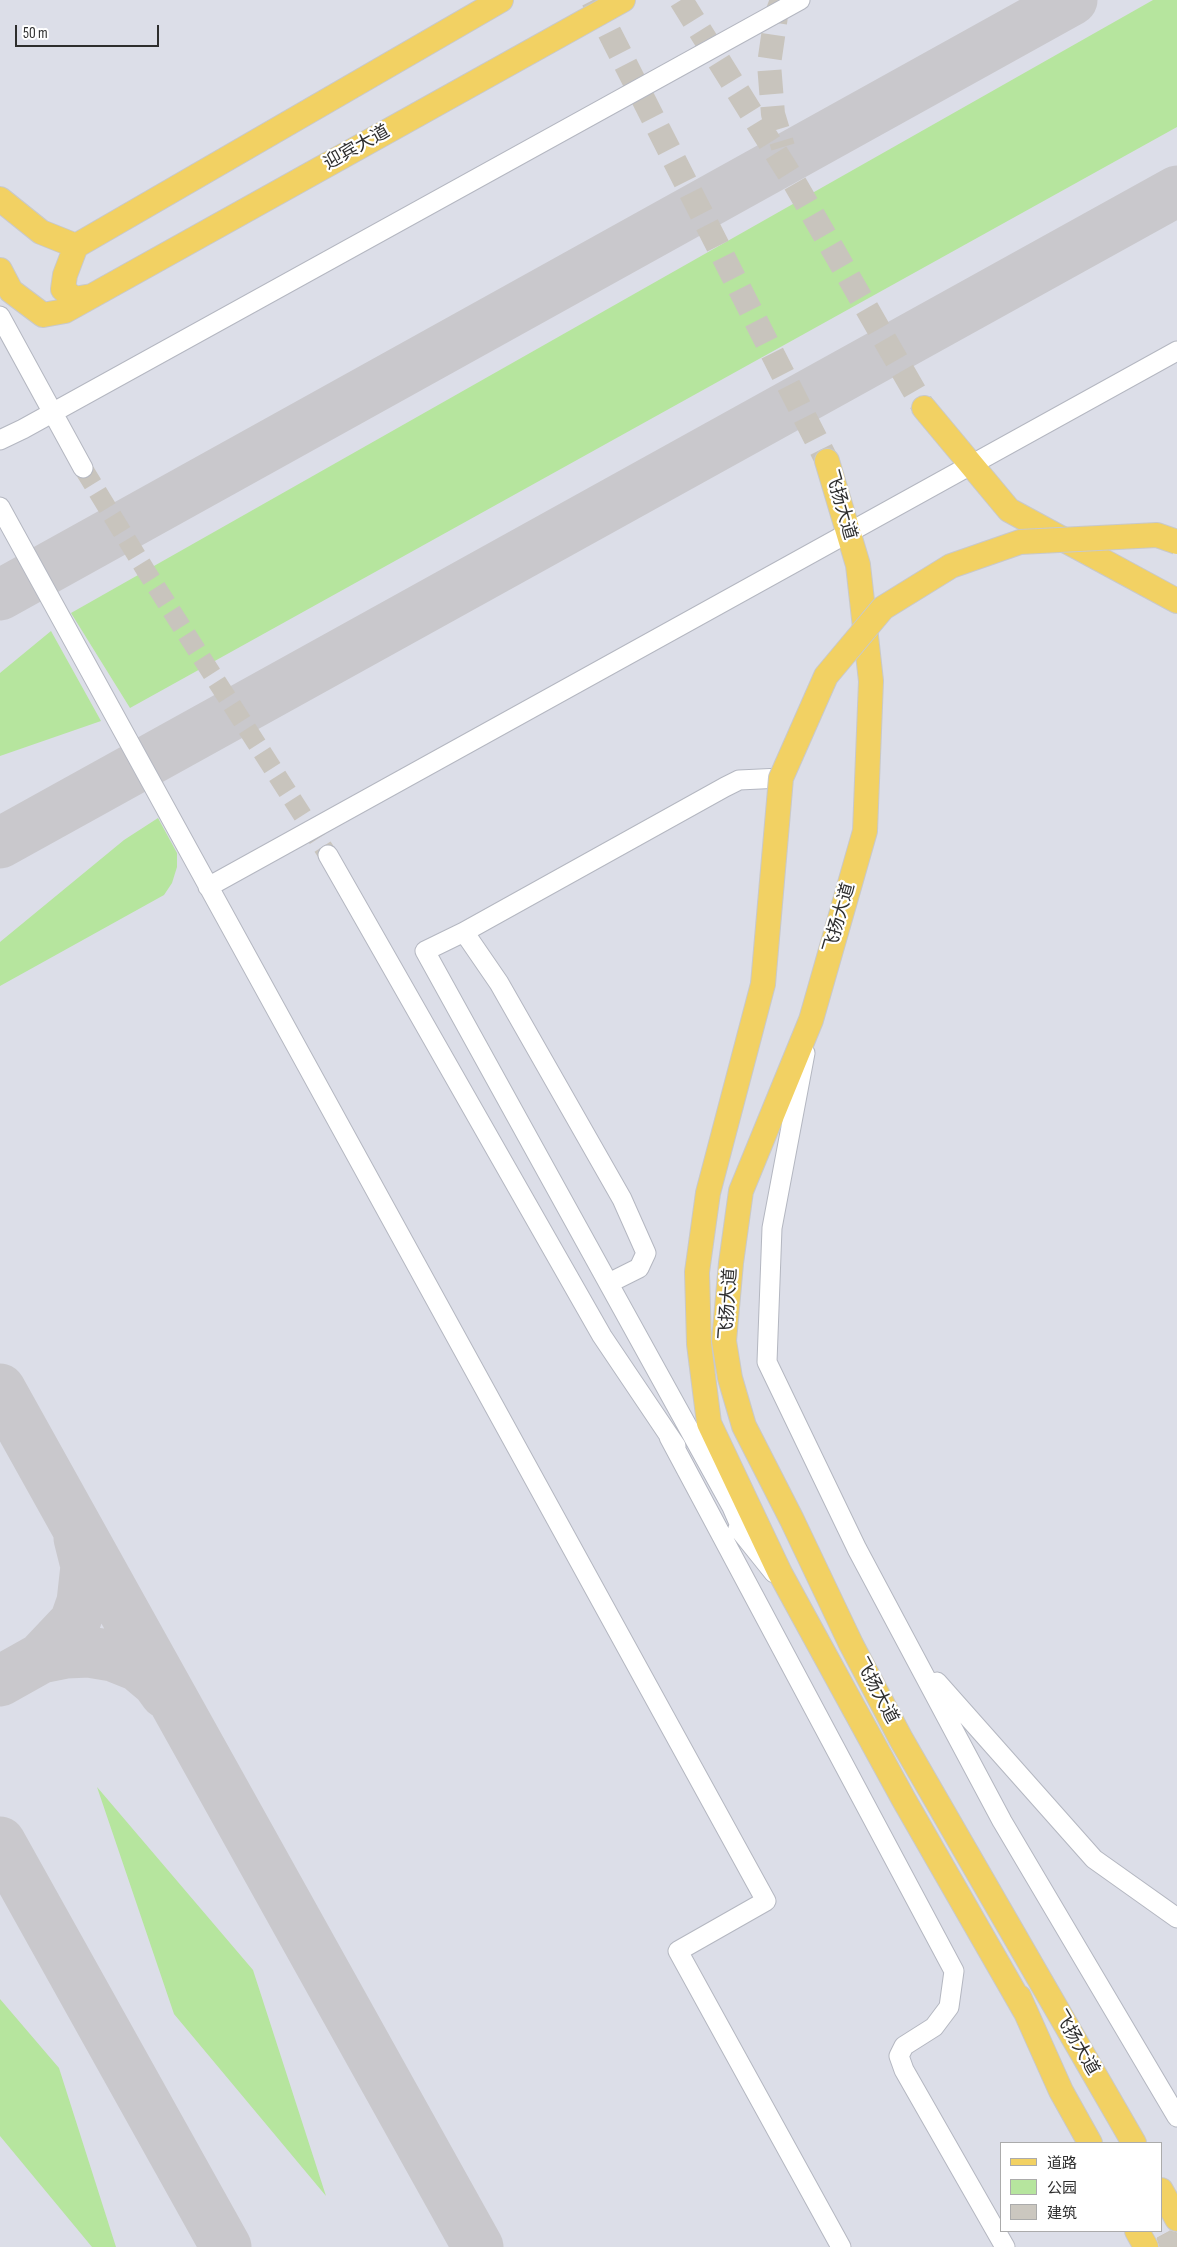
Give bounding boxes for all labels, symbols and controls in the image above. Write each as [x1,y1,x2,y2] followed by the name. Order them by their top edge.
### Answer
[18,15,161,47] scale bar
[23,24,48,43] text: 50 m
[320,121,394,175] street label: 迎宾大道
[820,467,860,543] street label: 飞扬大道
[820,880,860,956] street label: 飞扬大道
[716,1267,742,1341] street label: 飞扬大道
[850,1654,902,1728] street label: 飞扬大道
[1049,2006,1103,2080] street label: 飞扬大道
[1000,2142,1162,2232] legend
[1047,2154,1077,2173] text: 道路
[1047,2179,1077,2198] text: 公园
[1047,2204,1077,2223] text: 建筑

